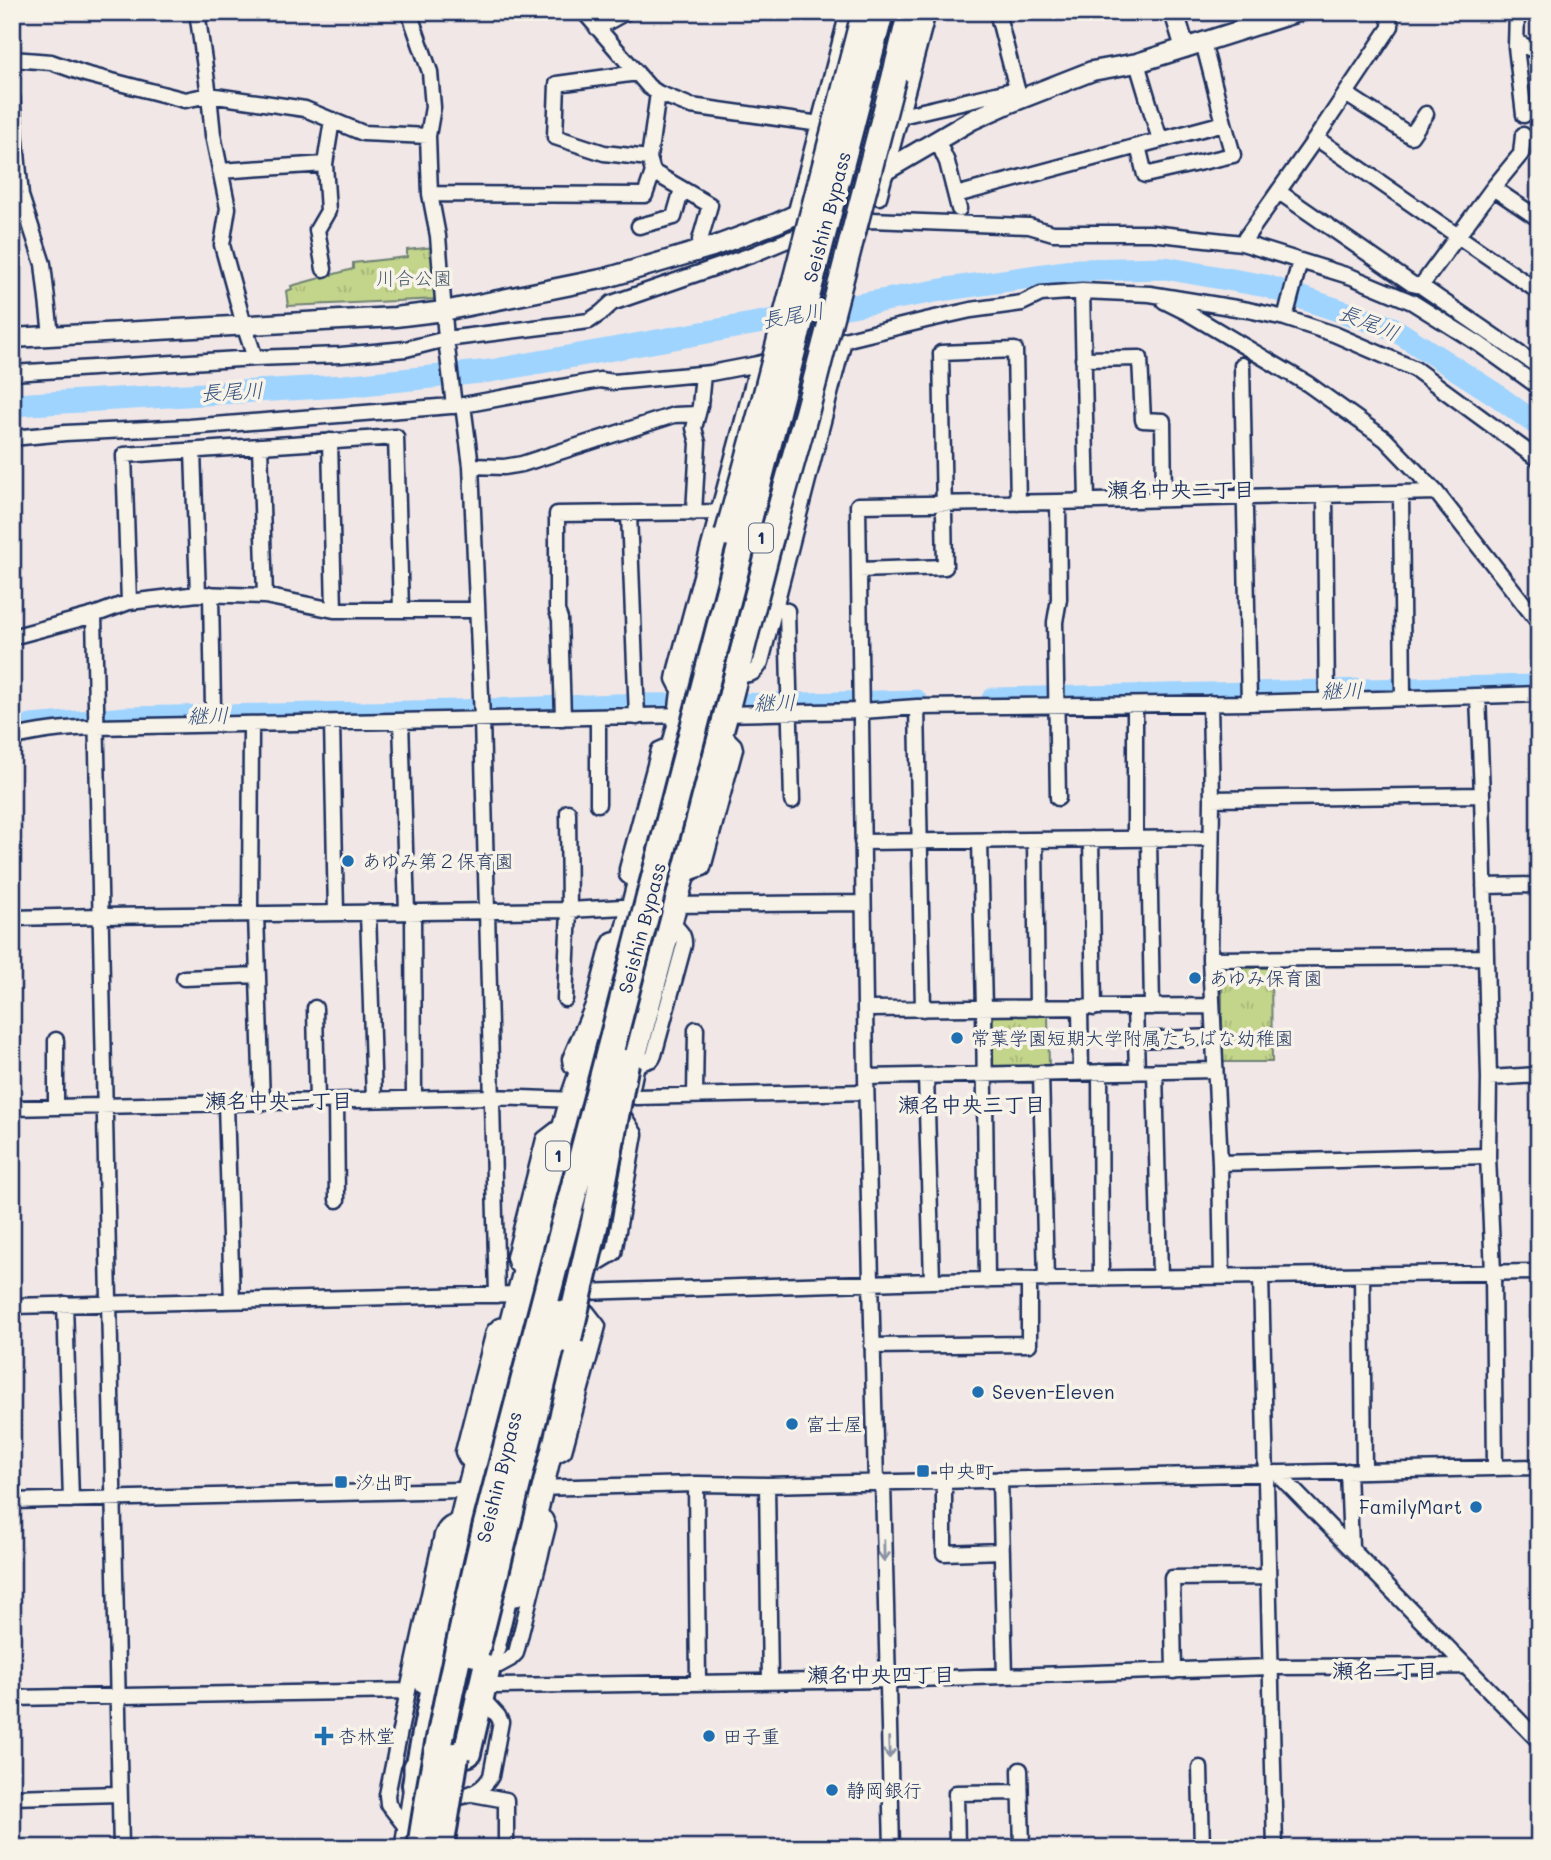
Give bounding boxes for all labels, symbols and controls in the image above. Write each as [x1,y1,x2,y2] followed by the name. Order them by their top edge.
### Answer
[797,149,856,285] street label: Seishin Bypass
[376,265,452,290] park label: 川合公園
[759,296,826,333] water label: 長尾川
[1335,297,1404,346] water label: 長尾川
[200,375,264,406] water label: 長尾川
[1108,475,1255,502] district label: 瀬名中央二丁目
[749,524,773,552] road number: 1
[1321,676,1363,703] water label: 継川
[754,688,796,715] water label: 継川
[187,701,229,728] water label: 継川
[362,848,513,873] place label: あゆみ第２保育園
[340,853,356,869] marker: あゆみ第２保育園
[612,860,671,996] street label: Seishin Bypass
[1209,965,1322,990] place label: あゆみ保育園
[1187,970,1203,986] marker: あゆみ保育園
[971,1025,1294,1050] place label: 常葉学園短期大学附属たちばな幼稚園
[949,1030,965,1046] marker: 常葉学園短期大学附属たちばな幼稚園
[206,1086,353,1113] district label: 瀬名中央一丁目
[899,1090,1046,1117] district label: 瀬名中央三丁目
[546,1142,570,1170] road number: 1
[992,1379,1115,1404] place label: Seven-Eleven
[970,1384,986,1400] marker: Seven-Eleven
[470,1409,527,1545] street label: Seishin Bypass
[806,1411,863,1436] place label: 富士屋
[784,1416,800,1432] marker: 富士屋
[937,1458,994,1483] place label: 中央町
[915,1463,931,1479] marker: 中央町
[355,1469,412,1494] place label: 汐出町
[333,1474,349,1490] marker: 汐出町
[1359,1494,1462,1519] place label: FamilyMart
[1468,1499,1484,1515] marker: FamilyMart
[878,1539,891,1562] one-way arrow
[1333,1656,1438,1683] district label: 瀬名一丁目
[808,1660,955,1687] district label: 瀬名中央四丁目
[338,1723,395,1748] place label: 杏林堂
[723,1723,780,1748] place label: 田子重
[316,1728,332,1744] marker: 杏林堂
[701,1728,717,1744] marker: 田子重
[882,1736,895,1759] one-way arrow
[846,1777,922,1802] place label: 静岡銀行
[824,1782,840,1798] marker: 静岡銀行

